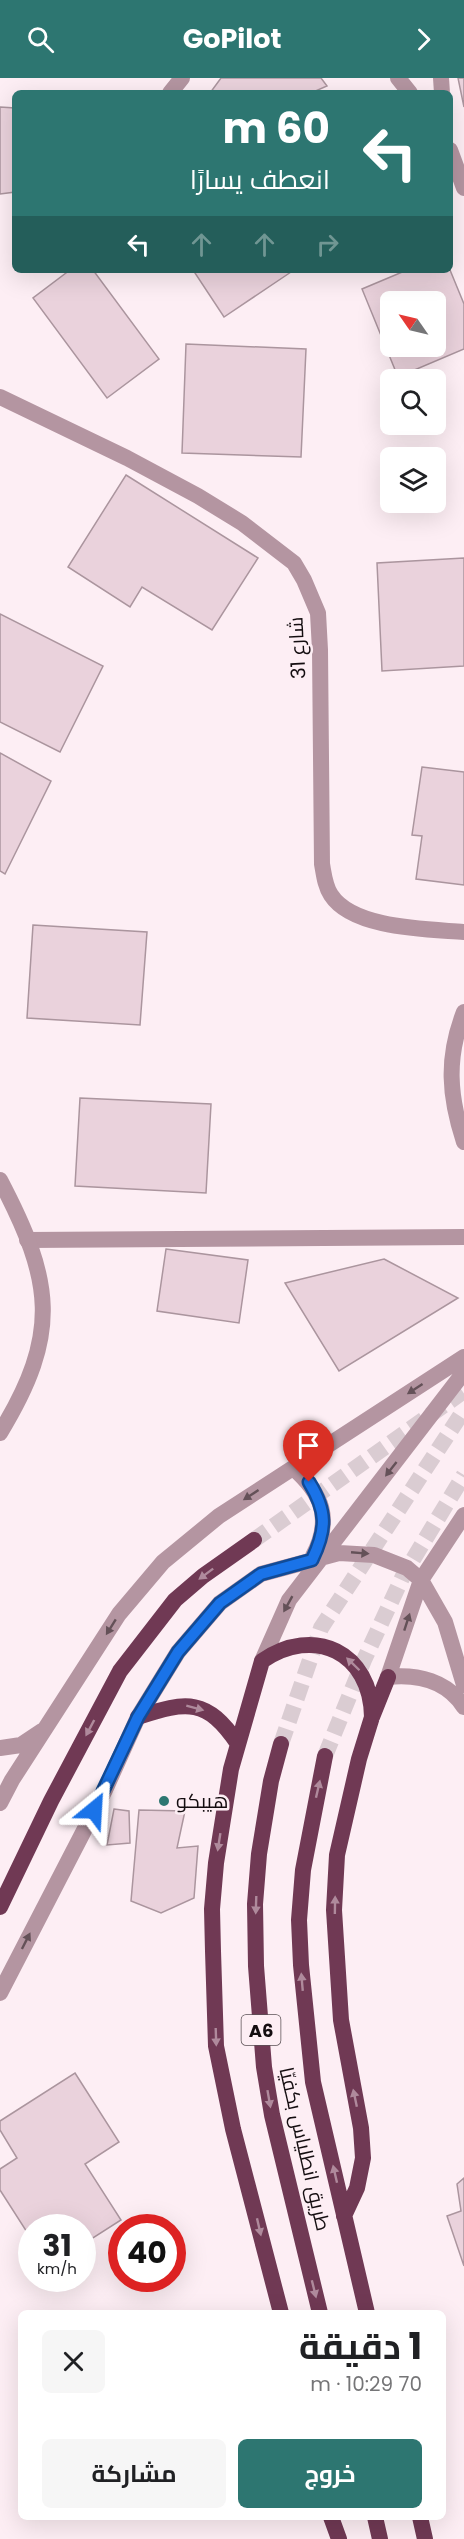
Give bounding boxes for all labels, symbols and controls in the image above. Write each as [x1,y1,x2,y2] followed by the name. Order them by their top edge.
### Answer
[183,20,281,57] text: GoPilot
[24,23,57,56] icon: search
[407,23,440,56] icon: forward
[222,99,330,158] text: 60 m
[351,114,429,192] icon: left
[190,161,330,198] text: انعطف يسارًا
[122,228,155,261] icon: left
[185,228,218,261] icon: ahead
[248,228,281,261] icon: ahead
[311,228,344,261] icon: right
[380,291,446,357] north arrow
[380,291,446,513] map controls
[380,369,446,435] button: search
[380,447,446,513] button: layers
[281,616,313,680] street label: شارع 31
[407,1383,423,1394] one-way arrow
[283,1420,334,1482] pin
[292,1429,325,1462] icon: arrive
[385,1462,397,1477] one-way arrow
[244,1489,260,1501] one-way arrow
[351,1549,370,1558] one-way arrow
[199,1568,215,1580] one-way arrow
[283,1596,293,1613] one-way arrow
[403,1613,412,1631] one-way arrow
[105,1619,116,1635] one-way arrow
[345,1657,360,1671] one-way arrow
[186,1704,204,1713] one-way arrow
[85,1720,95,1737] one-way arrow
[62,1778,126,1842] position arrow
[314,1779,323,1798] one-way arrow
[176,1787,228,1815] place label: هيبكو
[157,1794,171,1808] marker: هيبكو
[215,1833,224,1852] one-way arrow
[251,1895,260,1914] one-way arrow
[330,1895,340,1914] one-way arrow
[21,1932,31,1950] one-way arrow
[297,1973,307,1992] one-way arrow
[242,2015,280,2045] road number: A6
[212,2027,221,2046] one-way arrow
[273,2064,337,2234] street label: طريق انطلياس بكفيّا
[350,2089,359,2108] one-way arrow
[265,2090,274,2109] one-way arrow
[329,2165,339,2184] one-way arrow
[108,2214,186,2292] speed limit sign: 40
[254,2217,264,2236] one-way arrow
[42,2224,72,2267] text: 31
[37,2258,77,2279] text: km/h
[309,2280,319,2298] one-way arrow
[299,2321,422,2372] text: 1 دقيقة
[42,2330,105,2393] button: close
[310,2370,422,2398] text: 70 m · 10:29
[42,2439,226,2508] button: مشاركة
[238,2439,422,2508] button: خروج

